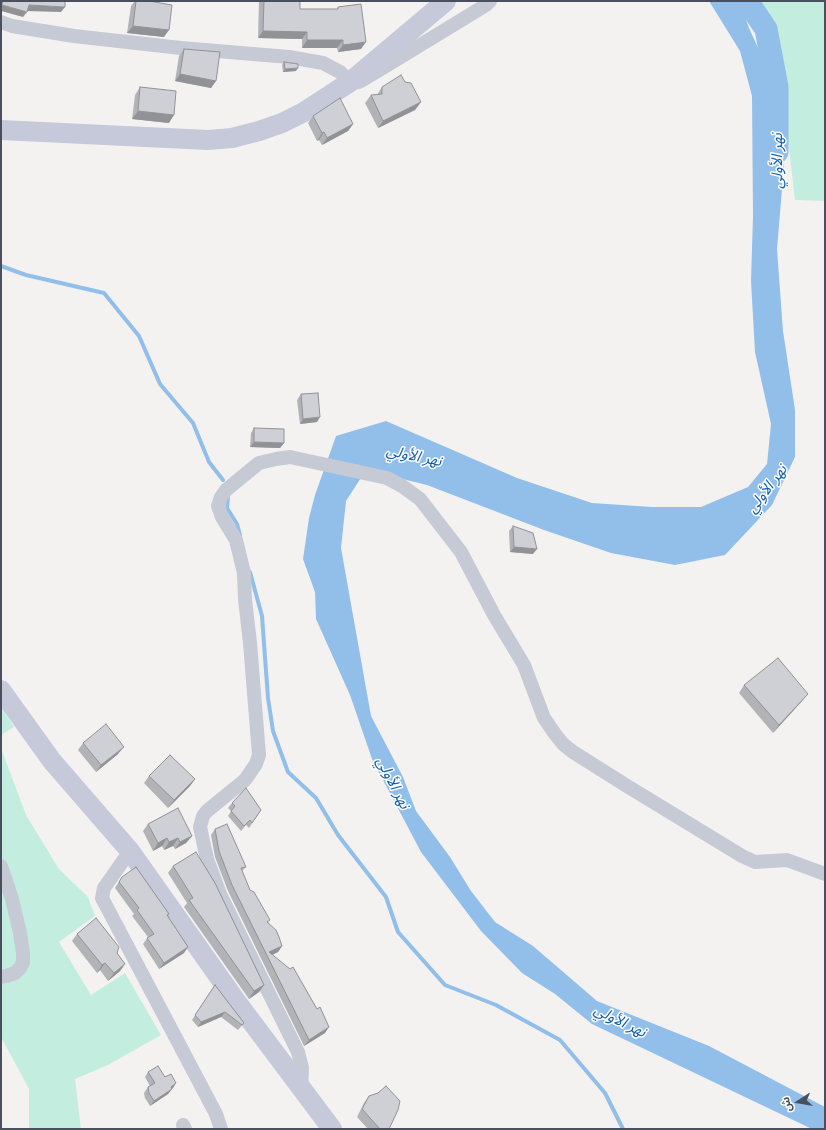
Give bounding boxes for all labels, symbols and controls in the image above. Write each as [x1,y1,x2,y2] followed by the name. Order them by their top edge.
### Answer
[768,133,786,189] water label: نهر الأولي
[385,441,443,471] water label: نهر الأولي
[743,461,791,517] water label: نهر الأولي
[372,754,414,812] water label: نهر الأولي
[591,1001,649,1041] water label: نهر الأولي
[778,1082,818,1122] north arrow
[778,1096,795,1113] text: ش

